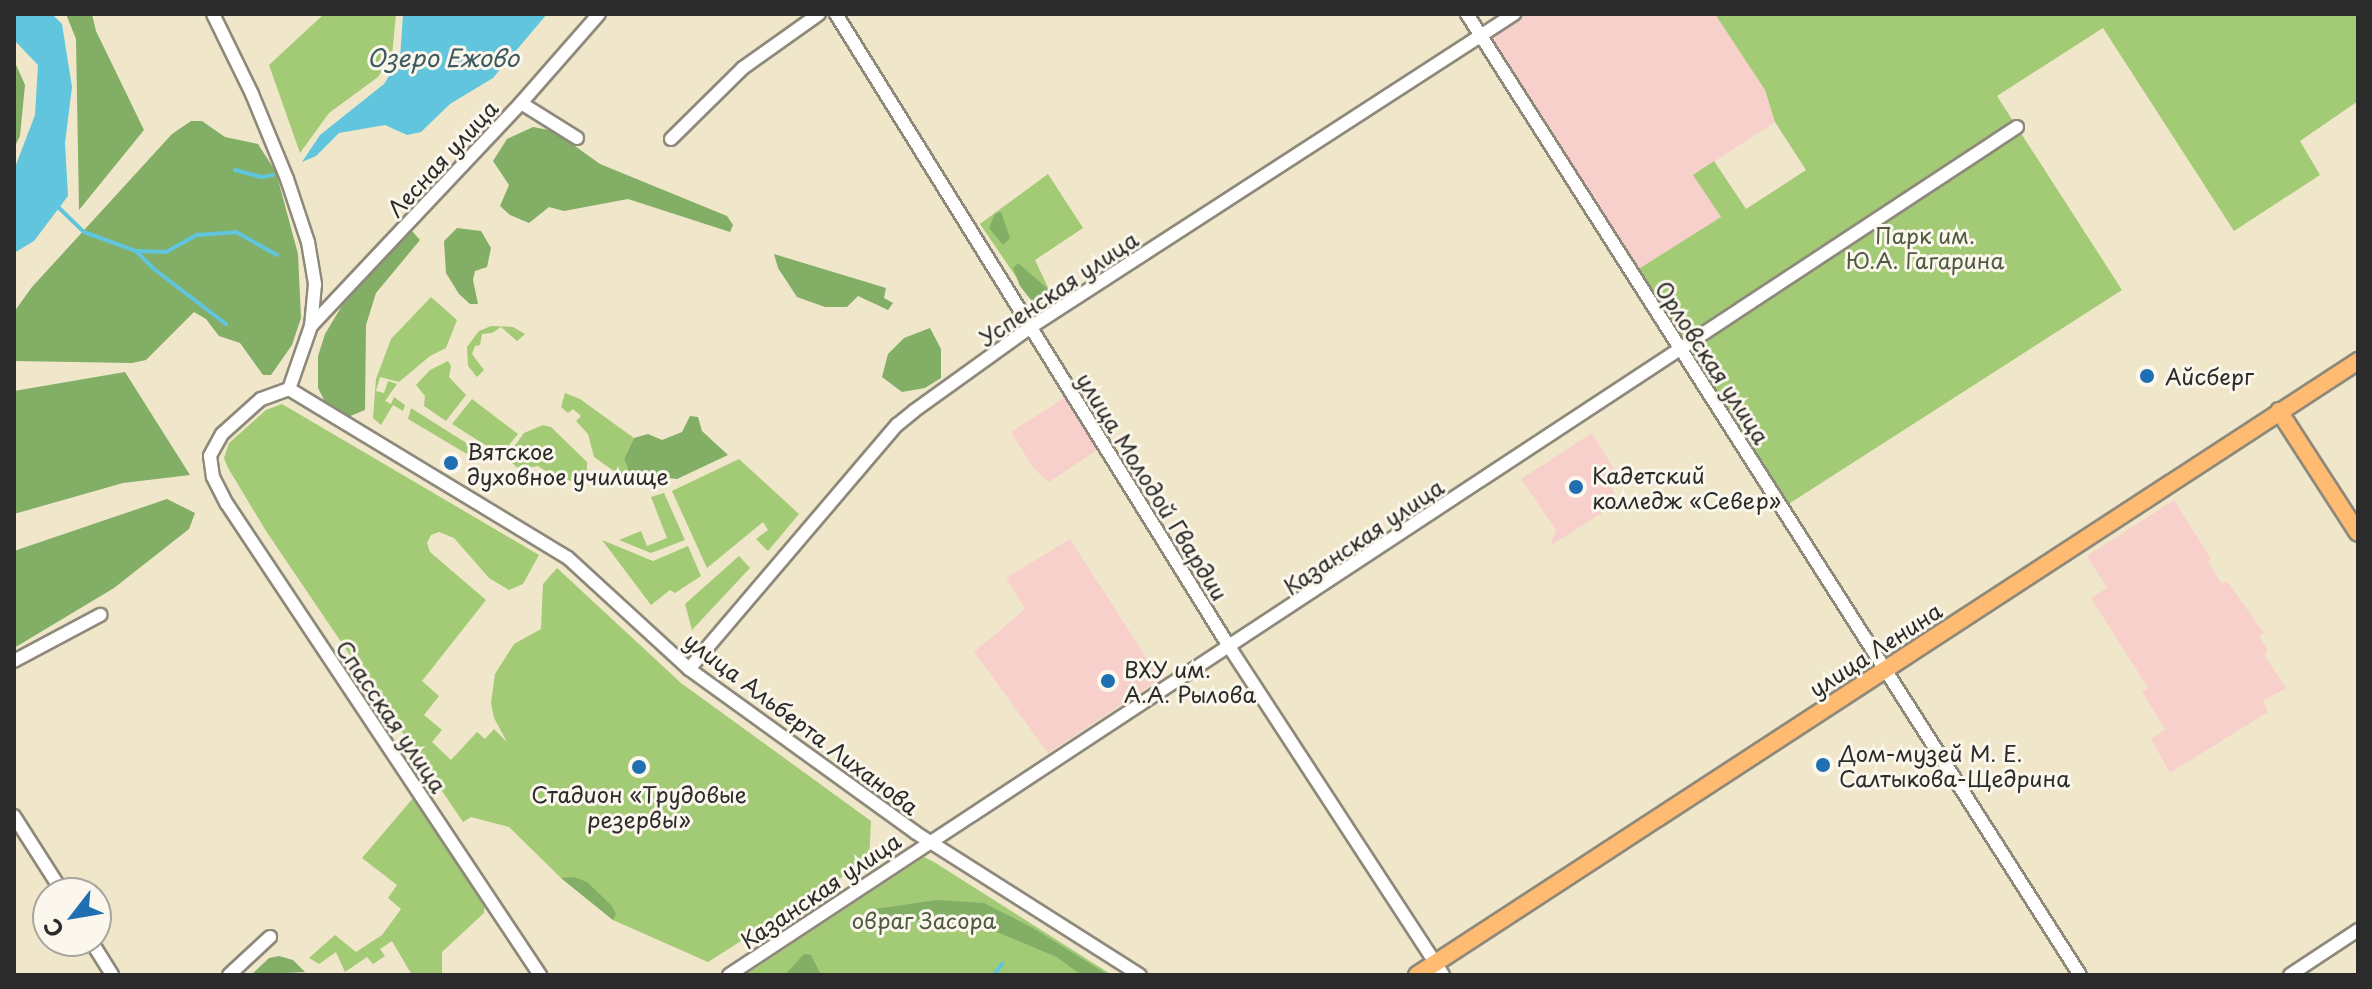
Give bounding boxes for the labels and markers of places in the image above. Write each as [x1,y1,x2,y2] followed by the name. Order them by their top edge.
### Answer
[2165,363,2254,389] place label: Айсберг
[2136,365,2158,387] marker: Айсберг
[467,437,670,488] place label: Вятское духовное училище
[442,454,460,472] marker: Вятское духовное училище
[1592,461,1781,512] place label: Кадетский колледж «Север»
[1567,478,1585,496] marker: Кадетский колледж «Север»
[1124,655,1257,706] place label: ВХУ им. А.А. Рылова
[1099,672,1117,690] marker: ВХУ им. А.А. Рылова
[1839,739,2070,790] place label: Дом-музей М. Е. Салтыкова-Щедрина
[1814,756,1832,774] marker: Дом-музей М. Е. Салтыкова-Щедрина
[630,758,648,776] marker: Стадион «Трудовые резервы»
[531,780,747,832] place label: Стадион «Трудовые резервы»

